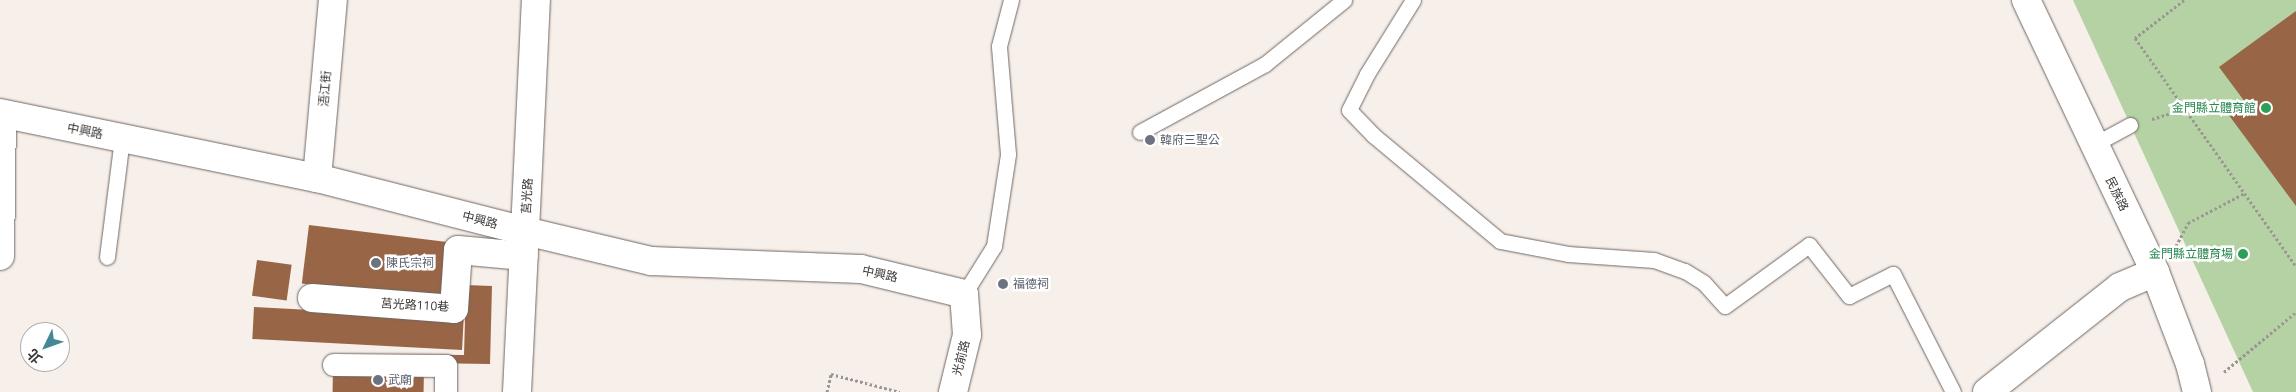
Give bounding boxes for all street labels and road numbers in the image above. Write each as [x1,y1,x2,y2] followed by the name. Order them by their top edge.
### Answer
[316,70,334,108] street label: 浯江街
[66,120,104,142] street label: 中興路
[2103,175,2131,213] street label: 民族路
[519,178,535,214] street label: 莒光路
[461,209,499,231] street label: 中興路
[861,263,899,285] street label: 中興路
[380,296,450,314] street label: 莒光路110巷
[950,339,972,377] street label: 光前路

